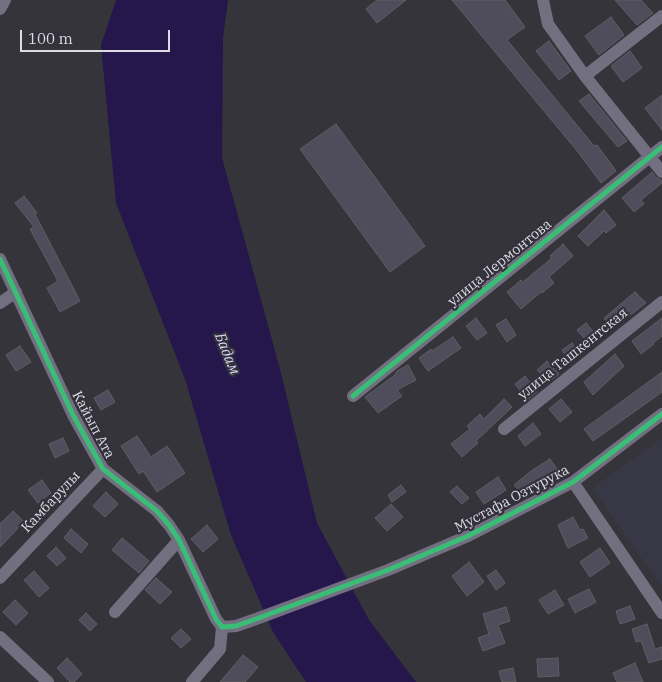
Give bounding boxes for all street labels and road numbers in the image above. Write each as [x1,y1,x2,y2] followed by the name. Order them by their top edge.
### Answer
[445,216,555,310] street label: улица Лермонтова
[515,305,631,403] street label: улица Ташкентская
[68,388,118,462] street label: Кайып Ата
[452,462,572,536] street label: Мустафа Озтурука
[18,468,84,536] street label: Камбарулы

